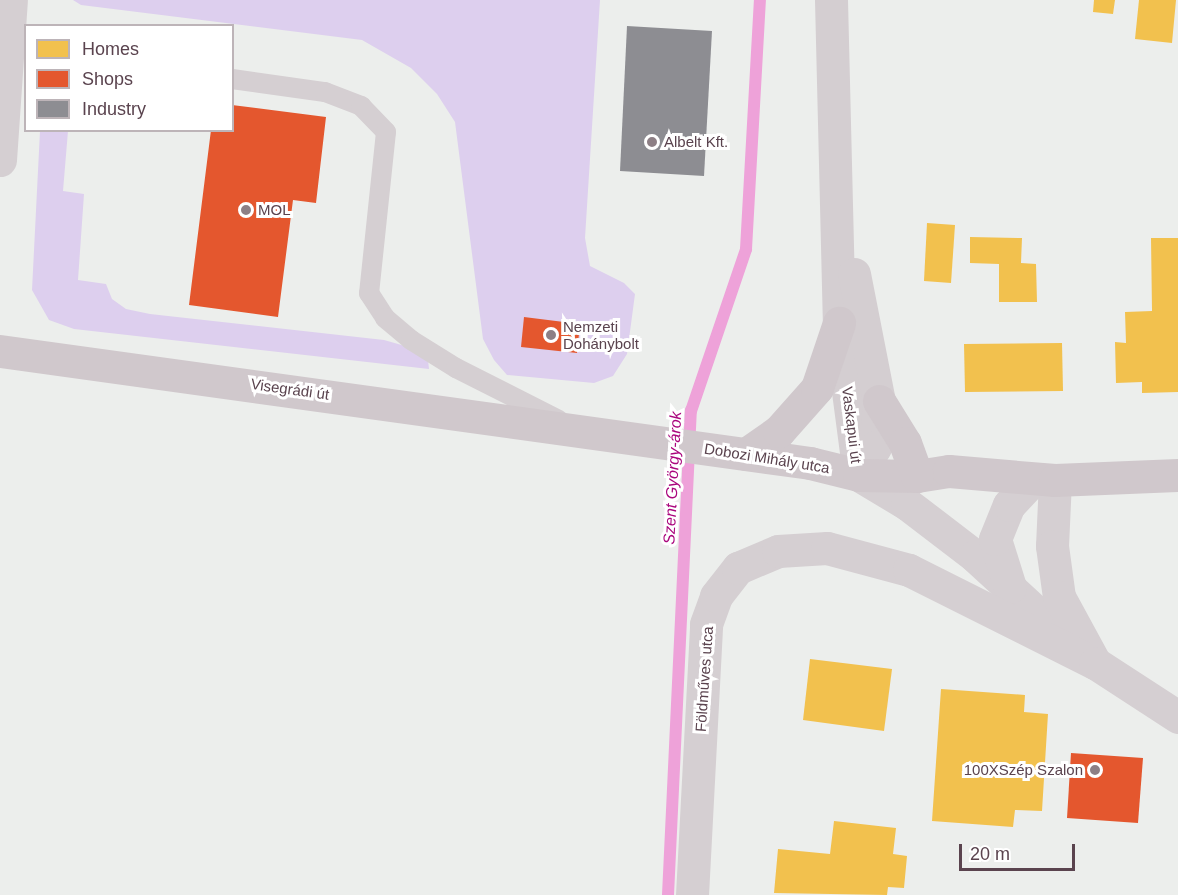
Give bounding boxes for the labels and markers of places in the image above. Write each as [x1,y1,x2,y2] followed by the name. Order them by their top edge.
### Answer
[664,133,728,151] place label: Albelt Kft.
[645,135,659,149] marker: Albelt Kft.
[258,201,291,219] place label: MOL
[239,203,253,217] marker: MOL
[563,317,639,352] place label: Nemzeti Dohánybolt
[544,328,558,342] marker: Nemzeti Dohánybolt
[964,761,1083,779] place label: 100XSzép Szalon
[1088,763,1102,777] marker: 100XSzép Szalon

